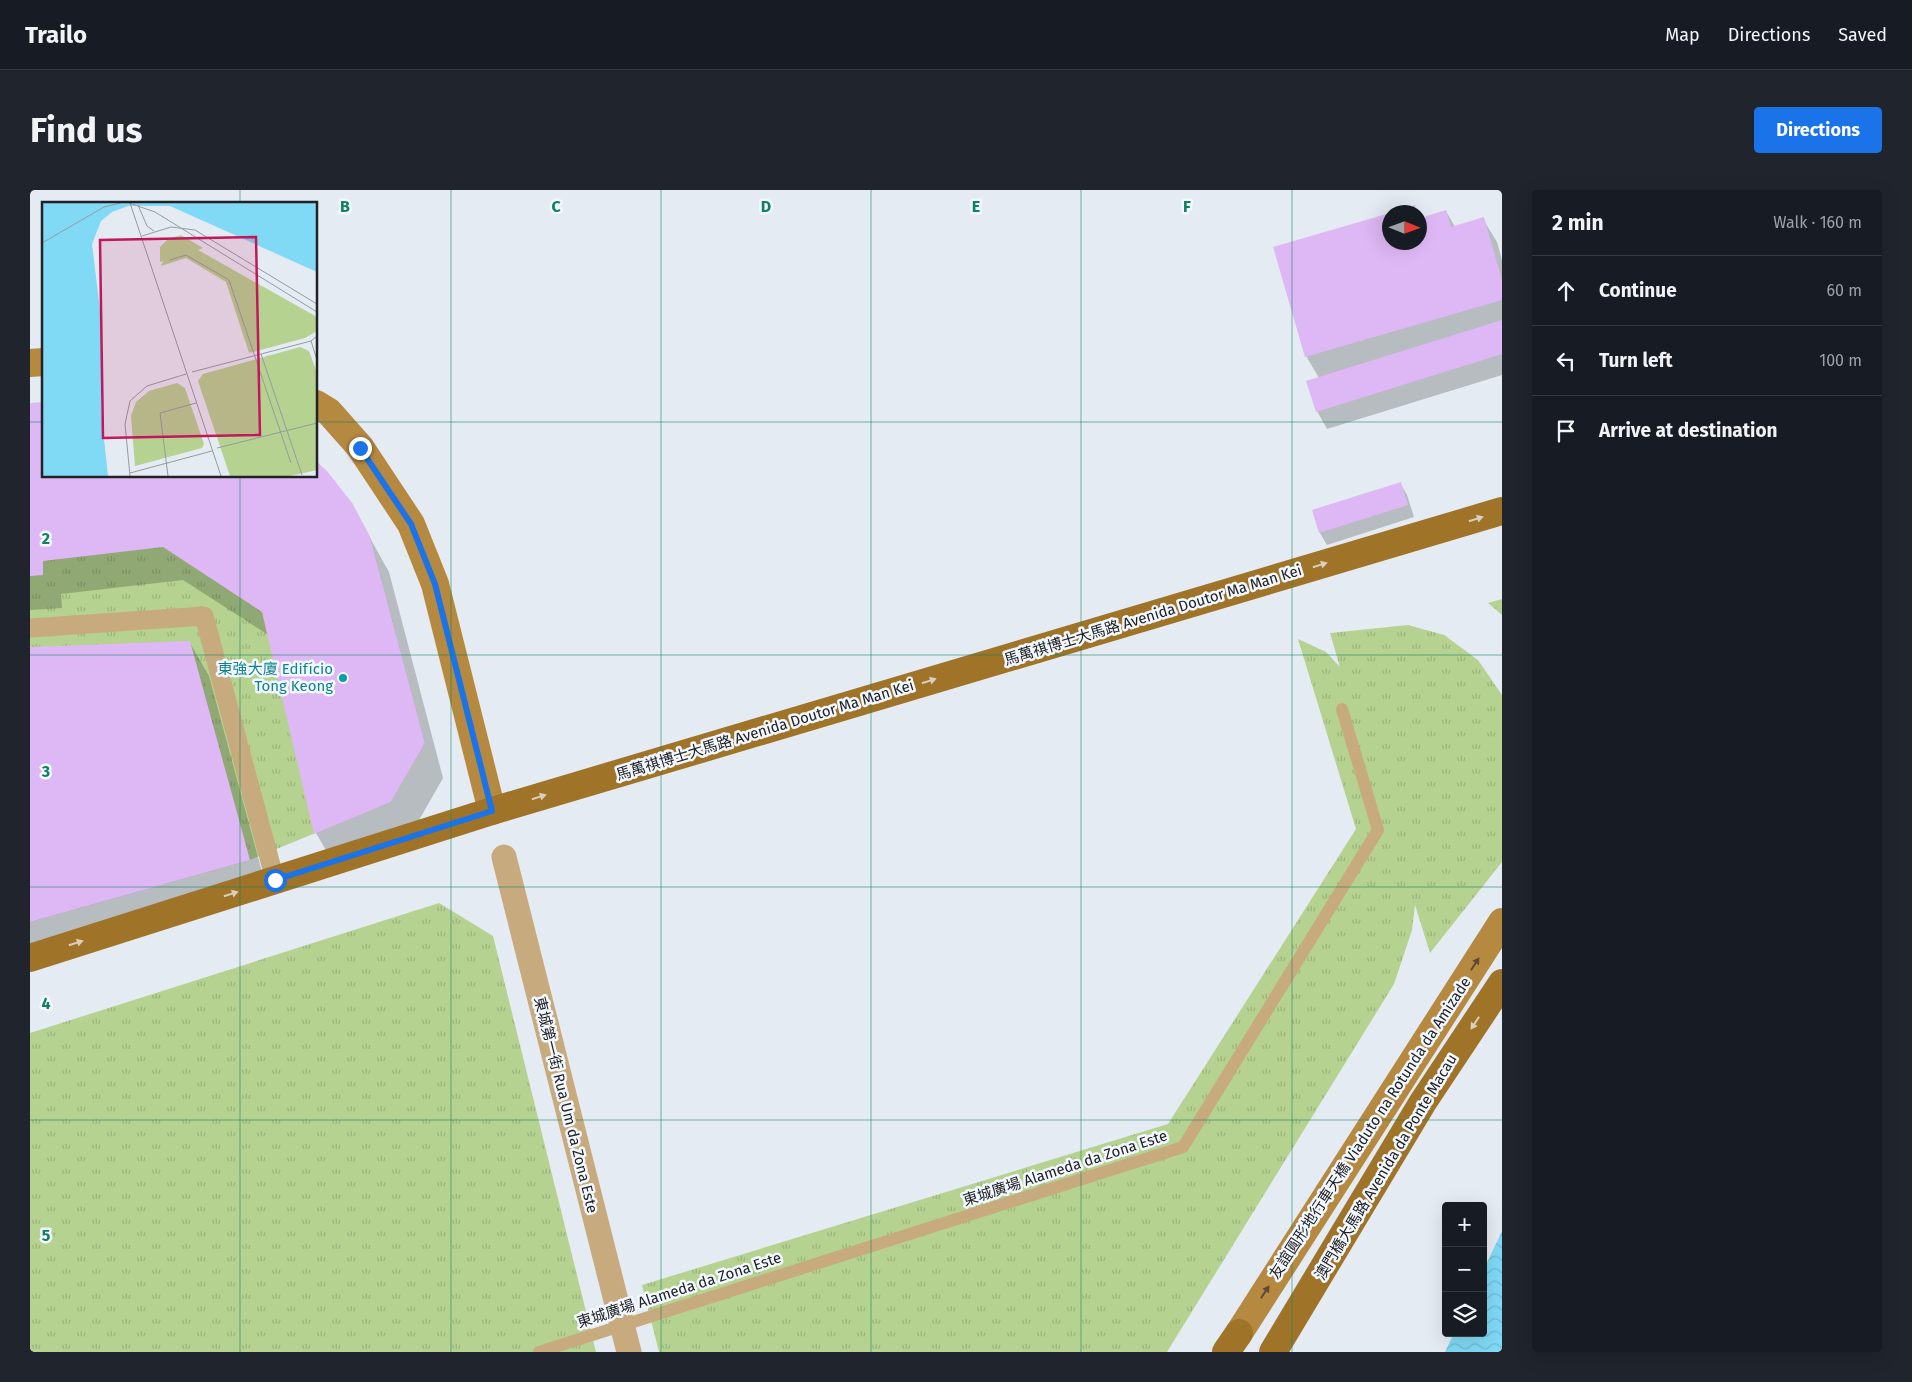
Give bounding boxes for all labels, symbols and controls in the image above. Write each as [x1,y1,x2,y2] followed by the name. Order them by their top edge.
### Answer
[25,21,87,49] text: Trailo
[1665,24,1700,46] text: Map
[1728,24,1810,46] text: Directions
[1838,24,1887,46] text: Saved
[1754,107,1882,153] button: Directions
[30,109,142,151] text: Find us
[340,197,350,216] text: B
[551,197,561,216] text: C
[761,197,771,216] text: D
[972,197,980,216] text: E
[1183,197,1191,216] text: F
[42,202,318,478] inset map
[1382,205,1427,250] north arrow
[1552,210,1604,236] text: 2 min
[1773,213,1862,232] text: Walk · 160 m
[1552,277,1580,305] icon: ahead
[1599,279,1677,302] text: Continue
[1827,281,1862,300] text: 60 m
[1552,347,1580,375] icon: left
[1599,349,1673,372] text: Turn left
[1819,351,1862,370] text: 100 m
[1552,417,1580,445] icon: arrive
[1599,419,1778,442] text: Arrive at destination
[349,437,372,460] route end
[1468,515,1483,523] one-way arrow
[42,529,50,548] text: 2
[1002,561,1304,669] street label: 馬萬祺博士大馬路 Avenida Doutor Ma Man Kei
[1313,561,1328,569] one-way arrow
[218,660,333,695] place label: 東強大廈 Edifício Tong Keong
[337,672,349,684] marker: 東強大廈 Edifício Tong Keong
[614,676,916,784] street label: 馬萬祺博士大馬路 Avenida Doutor Ma Man Kei
[922,677,937,685] one-way arrow
[41,762,50,781] text: 3
[531,793,546,801] one-way arrow
[264,869,287,892] route start
[224,890,239,897] one-way arrow
[69,939,84,947] one-way arrow
[1471,957,1480,970] one-way arrow
[1265,974,1475,1282] street label: 友誼圓形地行車天橋 Viaduto na Rotunda da Amizade
[41,994,51,1013] text: 4
[530,995,602,1215] street label: 東城第一街 Rua Um da Zona Este
[1470,1017,1480,1030] one-way arrow
[1311,1051,1461,1283] street label: 澳門橋大馬路 Avenida da Ponte Macau
[961,1126,1169,1210] street label: 東城廣場 Alameda da Zona Este
[1442,1202,1487,1337] map controls
[1442,1202,1487,1247] button: +
[42,1226,51,1245] text: 5
[1442,1247,1487,1292] button: −
[575,1248,783,1332] street label: 東城廣場 Alameda da Zona Este
[1260,1285,1270,1299] one-way arrow
[1442,1292,1487,1337] button: layers

